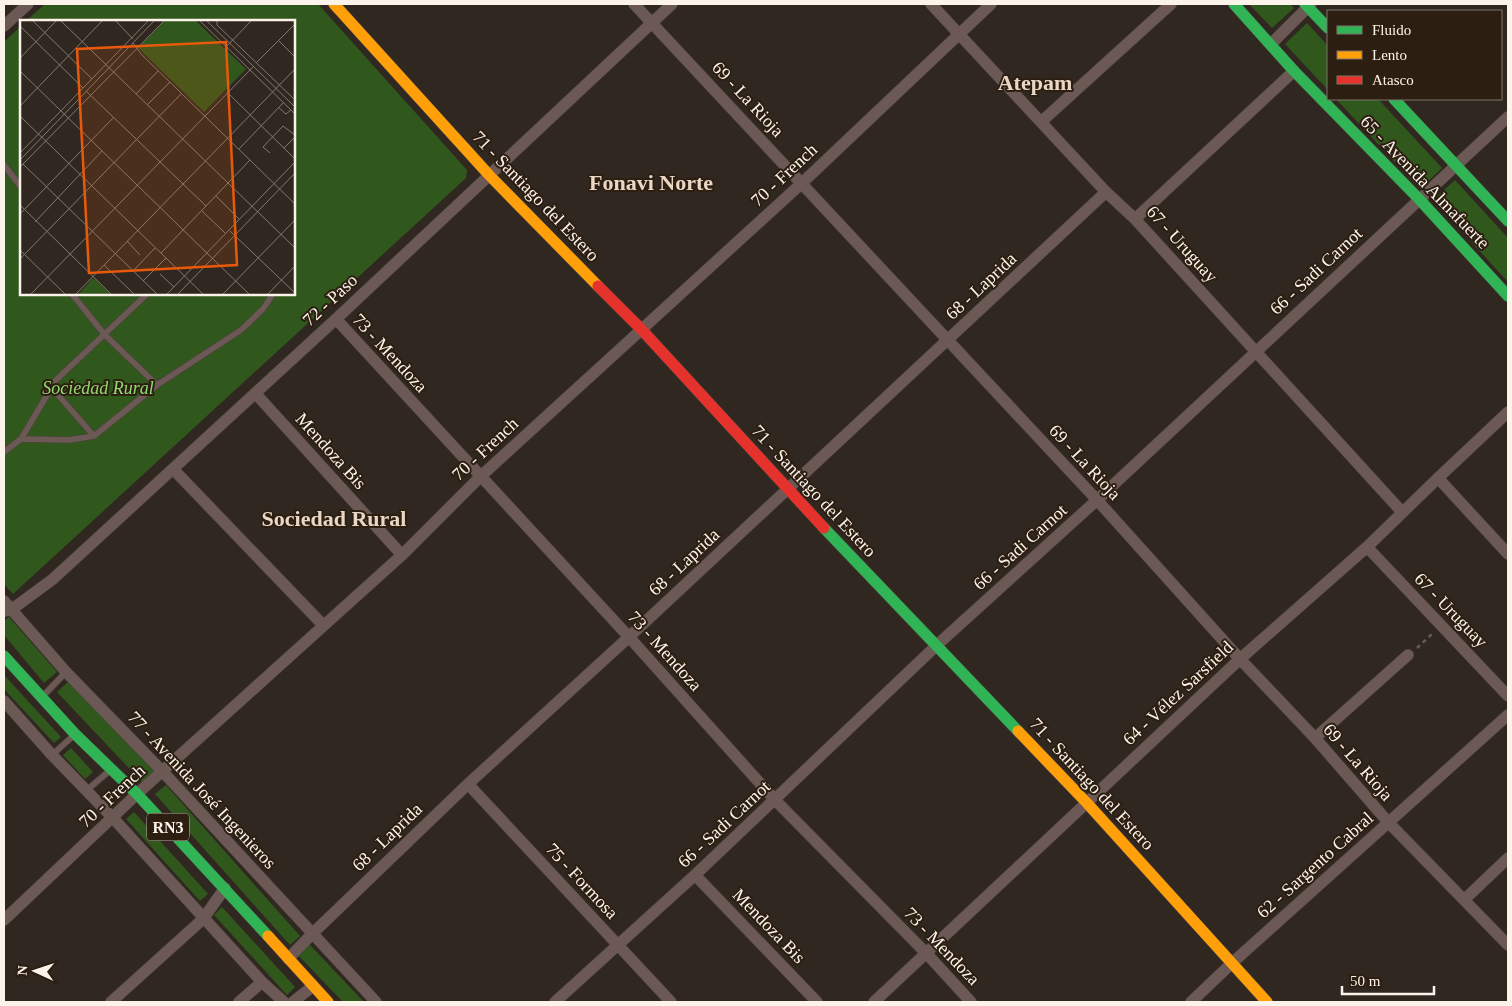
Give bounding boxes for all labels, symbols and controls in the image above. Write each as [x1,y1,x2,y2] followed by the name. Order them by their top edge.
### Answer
[1327,10,1502,100] legend
[20,20,295,295] inset map
[1372,22,1411,38] text: Fluido
[1372,47,1407,63] text: Lento
[708,57,788,141] street label: 69 - La Rioja
[998,70,1072,95] district label: Atepam
[1372,72,1414,88] text: Atasco
[1356,111,1494,253] street label: 65 - Avenida Almafuerte
[469,127,603,265] street label: 71 - Santiago del Estero
[747,139,821,211] street label: 70 - French
[589,170,713,195] district label: Fonavi Norte
[1142,202,1222,286] street label: 67 - Uruguay
[1266,223,1366,319] street label: 66 - Sadi Carnot
[942,248,1020,324] street label: 68 - Laprida
[299,270,361,330] street label: 72 - Paso
[349,310,431,396] street label: 73 - Mendoza
[42,378,154,398] park label: Sociedad Rural
[292,409,370,493] street label: Mendoza Bis
[448,413,522,485] street label: 70 - French
[1045,420,1125,504] street label: 69 - La Rioja
[748,421,880,561] street label: 71 - Santiago del Estero
[969,500,1071,594] street label: 66 - Sadi Carnot
[262,506,406,531] district label: Sociedad Rural
[645,524,723,600] street label: 68 - Laprida
[1410,569,1492,651] street label: 67 - Uruguay
[624,607,706,695] street label: 73 - Mendoza
[1119,637,1237,749] street label: 64 - Vélez Sarsfield
[124,707,280,873] street label: 77 - Avenida José Ingenieros
[1026,714,1158,854] street label: 71 - Santiago del Estero
[1319,719,1397,805] street label: 69 - La Rioja
[75,760,149,832] street label: 70 - French
[674,776,774,872] street label: 66 - Sadi Carnot
[348,799,426,875] street label: 68 - Laprida
[1253,808,1377,922] street label: 62 - Sargento Cabral
[147,814,189,840] road number: RN3
[542,839,622,923] street label: 75 - Formosa
[729,885,809,967] street label: Mendoza Bis
[900,903,984,989] street label: 73 - Mendoza
[10,946,60,996] north arrow
[1342,964,1434,996] scale bar
[15,965,30,976] text: N
[1350,973,1381,989] text: 50 m

